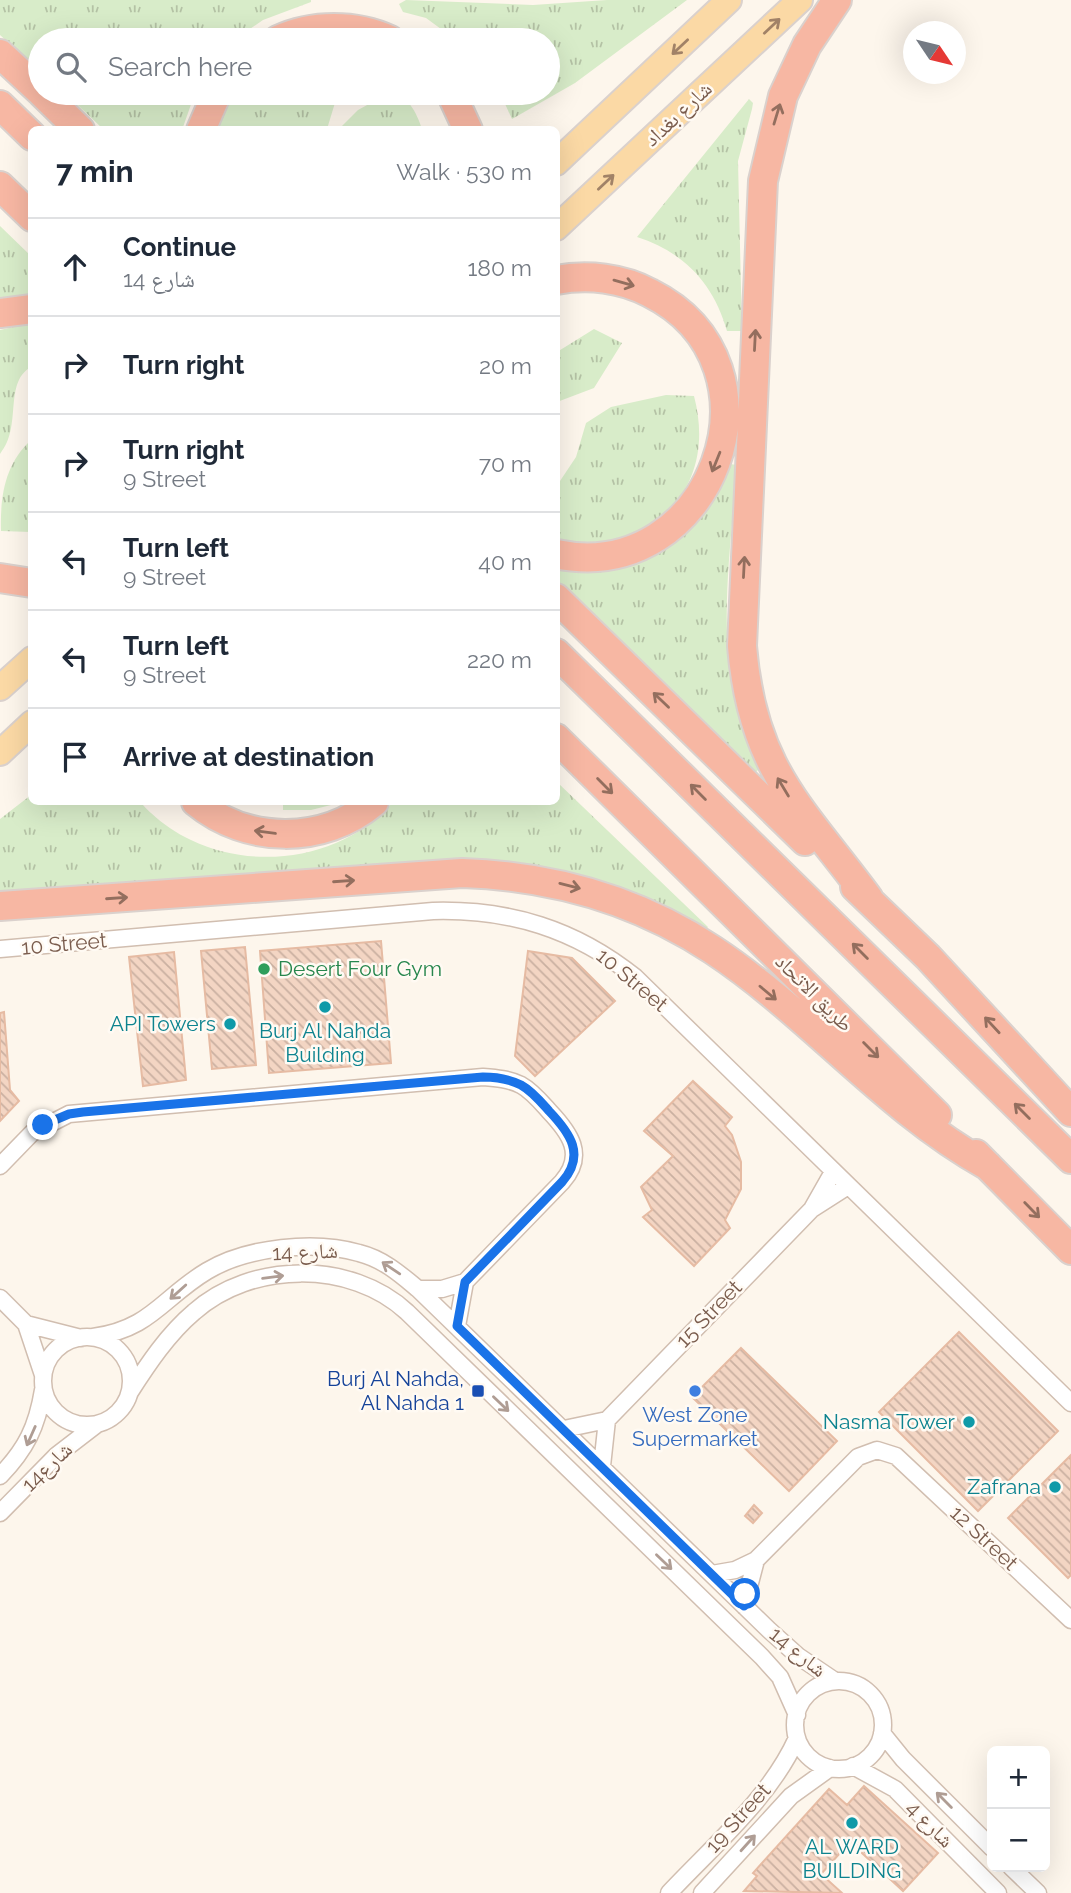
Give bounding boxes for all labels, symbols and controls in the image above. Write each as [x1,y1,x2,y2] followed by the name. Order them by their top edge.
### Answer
[763,18,780,35] one-way arrow
[903,21,966,84] north arrow
[28,28,560,105] search box
[672,38,689,55] one-way arrow
[52,48,90,86] icon: search
[108,52,252,82] text: Search here
[639,76,717,152] street label: شارع بغداد
[772,103,785,125] one-way arrow
[56,154,134,189] text: 7 min
[396,158,532,185] text: Walk · 530 m
[597,173,614,190] one-way arrow
[123,232,236,262] text: Continue
[56,248,94,286] icon: ahead
[467,254,532,281] text: 180 m
[123,265,195,292] text: شارع 14
[612,277,635,290] one-way arrow
[748,329,761,352] one-way arrow
[56,346,94,384] icon: right
[123,350,244,380] text: Turn right
[479,352,532,379] text: 20 m
[123,435,244,465] text: Turn right
[56,444,94,482] icon: right
[479,450,532,477] text: 70 m
[709,450,722,472] one-way arrow
[123,465,206,492] text: 9 Street
[123,533,229,563] text: Turn left
[56,542,94,580] icon: left
[478,548,532,575] text: 40 m
[737,556,750,579] one-way arrow
[123,563,206,590] text: 9 Street
[123,631,229,661] text: Turn left
[56,640,94,678] icon: left
[467,646,532,673] text: 220 m
[123,661,206,688] text: 9 Street
[652,691,669,708] one-way arrow
[56,738,94,776] icon: arrive
[123,742,374,772] text: Arrive at destination
[596,777,613,794] one-way arrow
[776,777,790,797] one-way arrow
[690,783,707,800] one-way arrow
[254,825,277,838] one-way arrow
[332,874,355,887] one-way arrow
[558,880,581,893] one-way arrow
[105,891,128,904] one-way arrow
[20,927,108,960] street label: 10 Street
[592,943,673,1017] street label: 10 Street
[852,943,869,960] one-way arrow
[770,949,858,1037] street label: طريق الاتحاد
[278,956,442,981] place label: Desert Four Gym
[256,961,272,977] marker: Desert Four Gym
[759,985,777,1001] one-way arrow
[317,999,333,1015] marker: Burj Al Nahda Building
[110,1011,216,1036] place label: API Towers
[222,1016,238,1032] marker: API Towers
[984,1017,1001,1034] one-way arrow
[259,1018,391,1067] place label: Burj Al Nahda Building
[862,1041,879,1058] one-way arrow
[1014,1103,1031,1120] one-way arrow
[27,1109,58,1140] route end
[1023,1202,1040,1219] one-way arrow
[272,1238,338,1266] street label: شارع 14
[382,1260,401,1275] one-way arrow
[261,1270,284,1283] one-way arrow
[670,1275,747,1353] street label: 15 Street
[170,1284,187,1301] one-way arrow
[327,1366,464,1415] place label: Burj Al Nahda, Al Nahda 1
[470,1383,486,1399] marker: Burj Al Nahda, Al Nahda 1
[687,1383,703,1399] marker: West Zone Supermarket
[492,1395,509,1412] one-way arrow
[632,1402,758,1451] place label: West Zone Supermarket
[823,1409,956,1434] place label: Nasma Tower
[961,1414,977,1430] marker: Nasma Tower
[24,1425,37,1446] one-way arrow
[16,1437,78,1497] street label: شارع14
[967,1474,1041,1499] place label: Zafrana
[1047,1479,1063,1495] marker: Zafrana
[945,1500,1023,1575] street label: 12 Street
[656,1554,673,1571] one-way arrow
[729,1578,760,1609] route start
[764,1621,832,1683] street label: شارع 14
[987,1746,1050,1872] map controls
[987,1746,1050,1809] button: +
[700,1778,775,1858] street label: 19 Street
[936,1791,953,1808] one-way arrow
[901,1795,959,1853] street label: شارع 4
[987,1809,1050,1872] button: −
[844,1815,860,1831] marker: AL WARD BUILDING
[740,1834,756,1852] one-way arrow
[803,1834,901,1883] place label: AL WARD BUILDING

